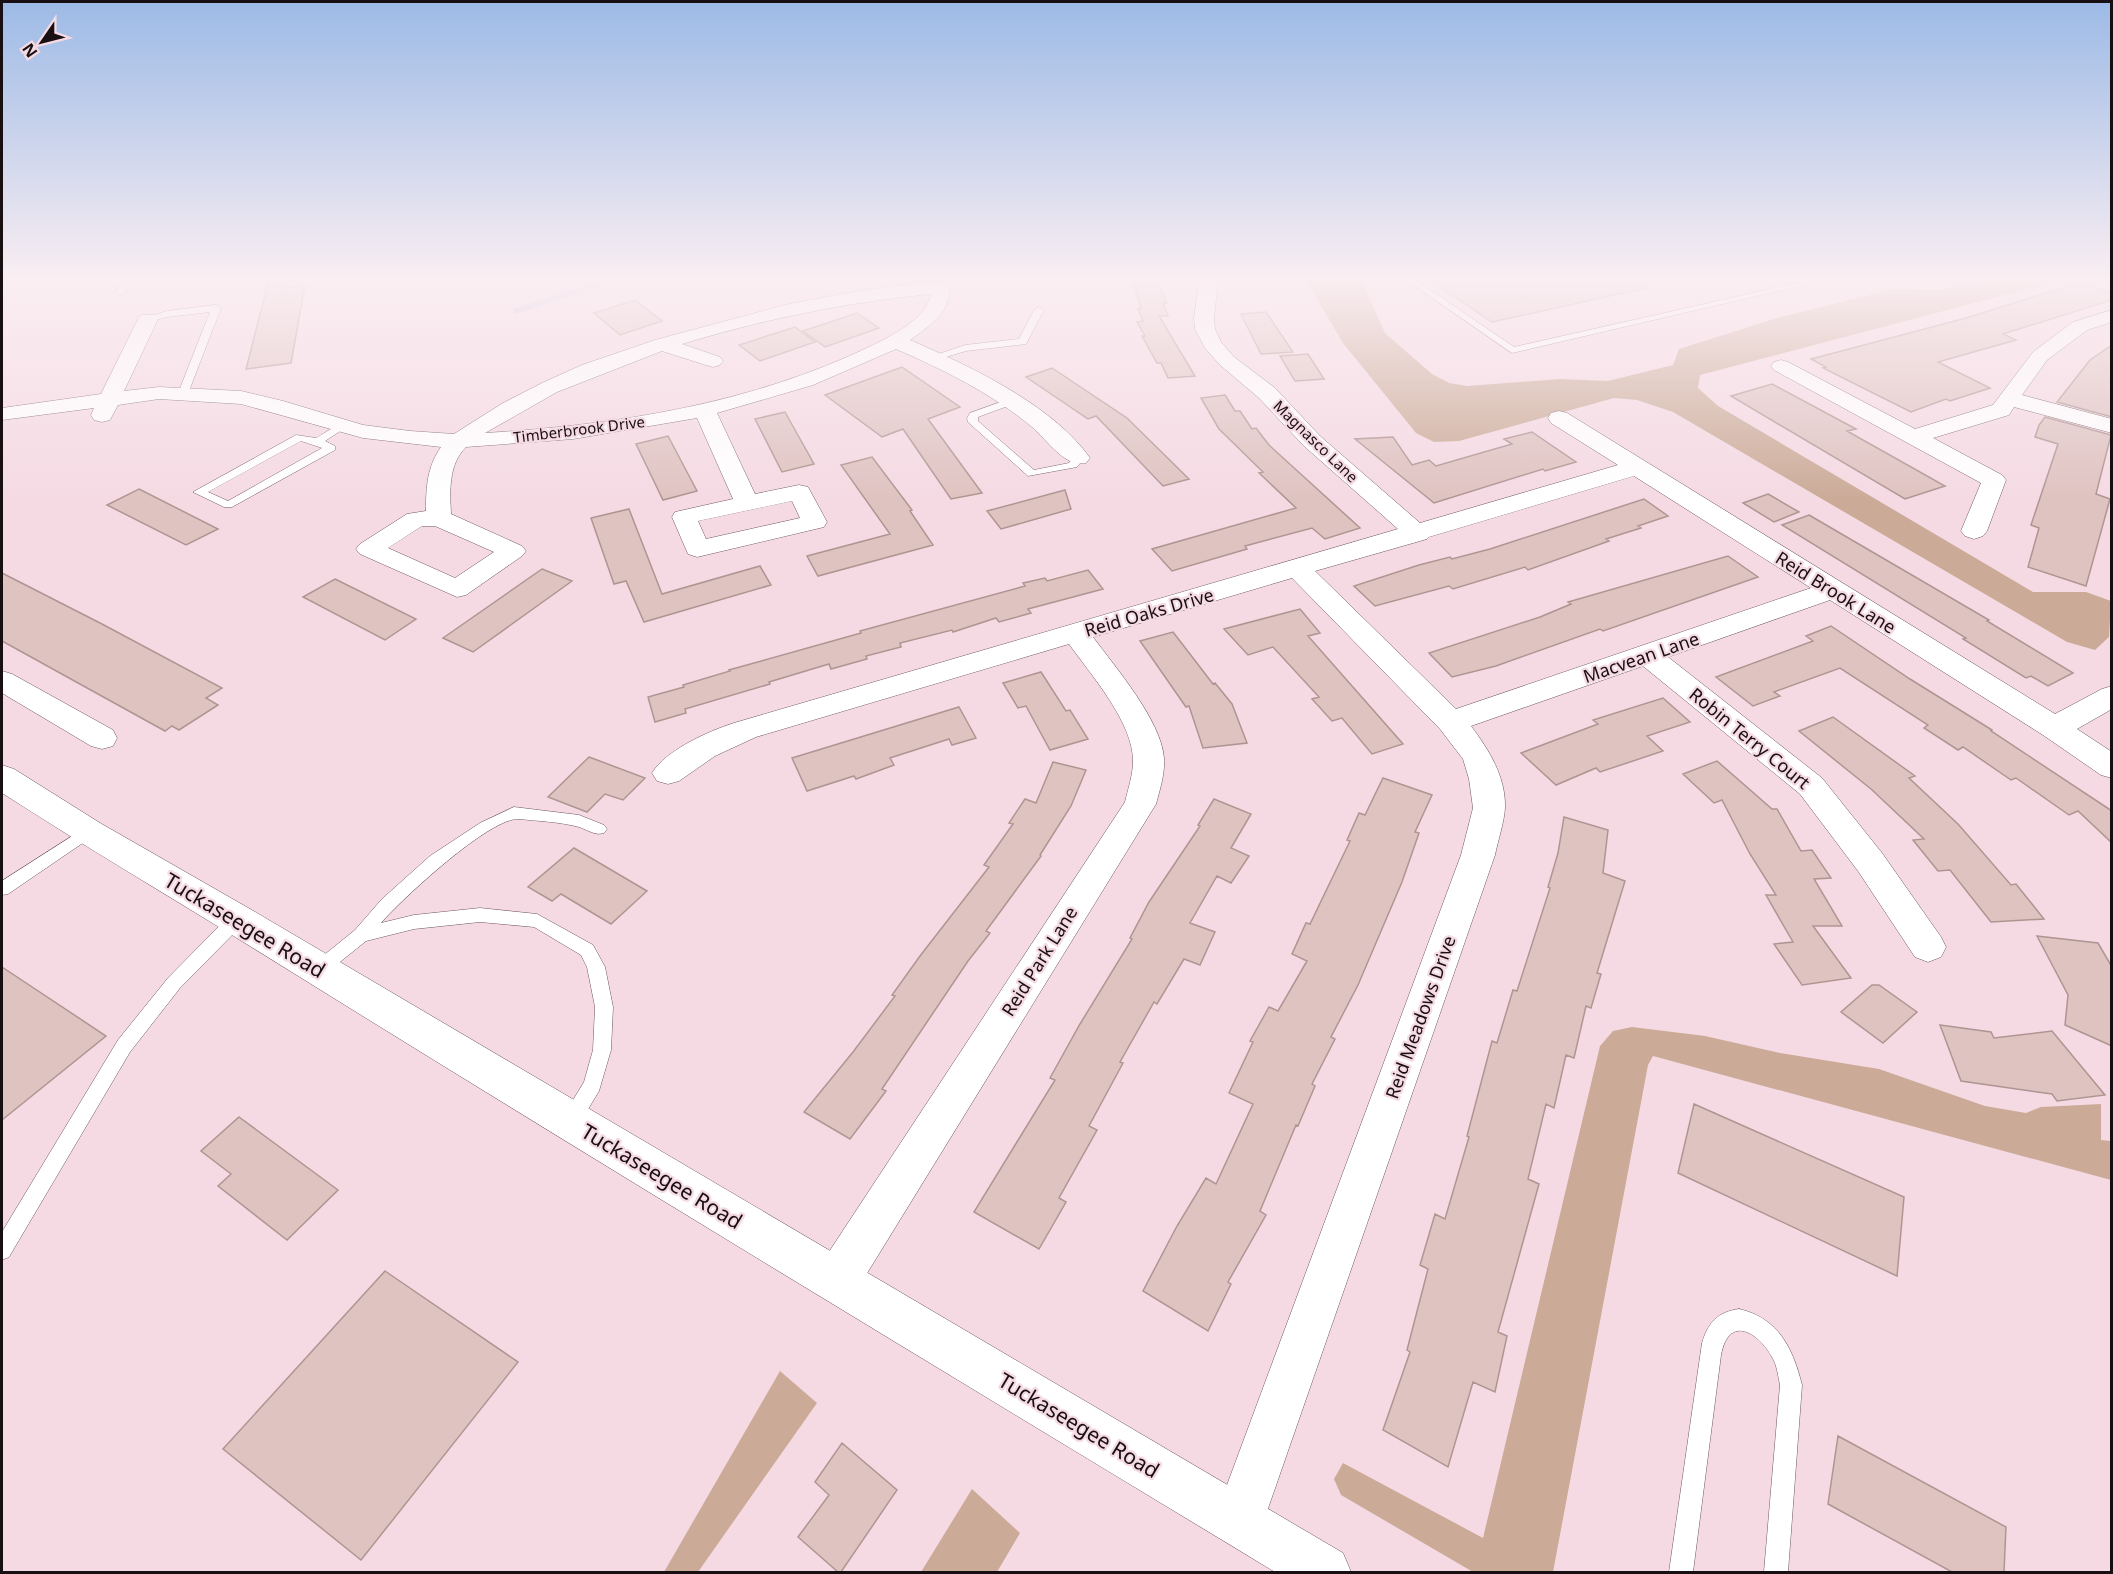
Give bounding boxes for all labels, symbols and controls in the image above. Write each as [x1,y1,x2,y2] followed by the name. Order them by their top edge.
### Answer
[12,12,72,72] north arrow
[17,39,42,62] text: N
[1269,395,1363,487] street label: Magnasco Lane
[512,411,646,447] street label: Timberbrook Drive
[1771,545,1901,639] street label: Reid Brook Lane
[1082,582,1216,642] street label: Reid Oaks Drive
[1580,626,1702,688] street label: Macvean Lane
[1685,682,1816,794] street label: Robin Terry Court
[159,866,331,984] street label: Tuckaseegee Road
[996,902,1082,1020] street label: Reid Park Lane
[1379,932,1461,1102] street label: Reid Meadows Drive
[576,1117,748,1235] street label: Tuckaseegee Road
[993,1366,1165,1484] street label: Tuckaseegee Road

